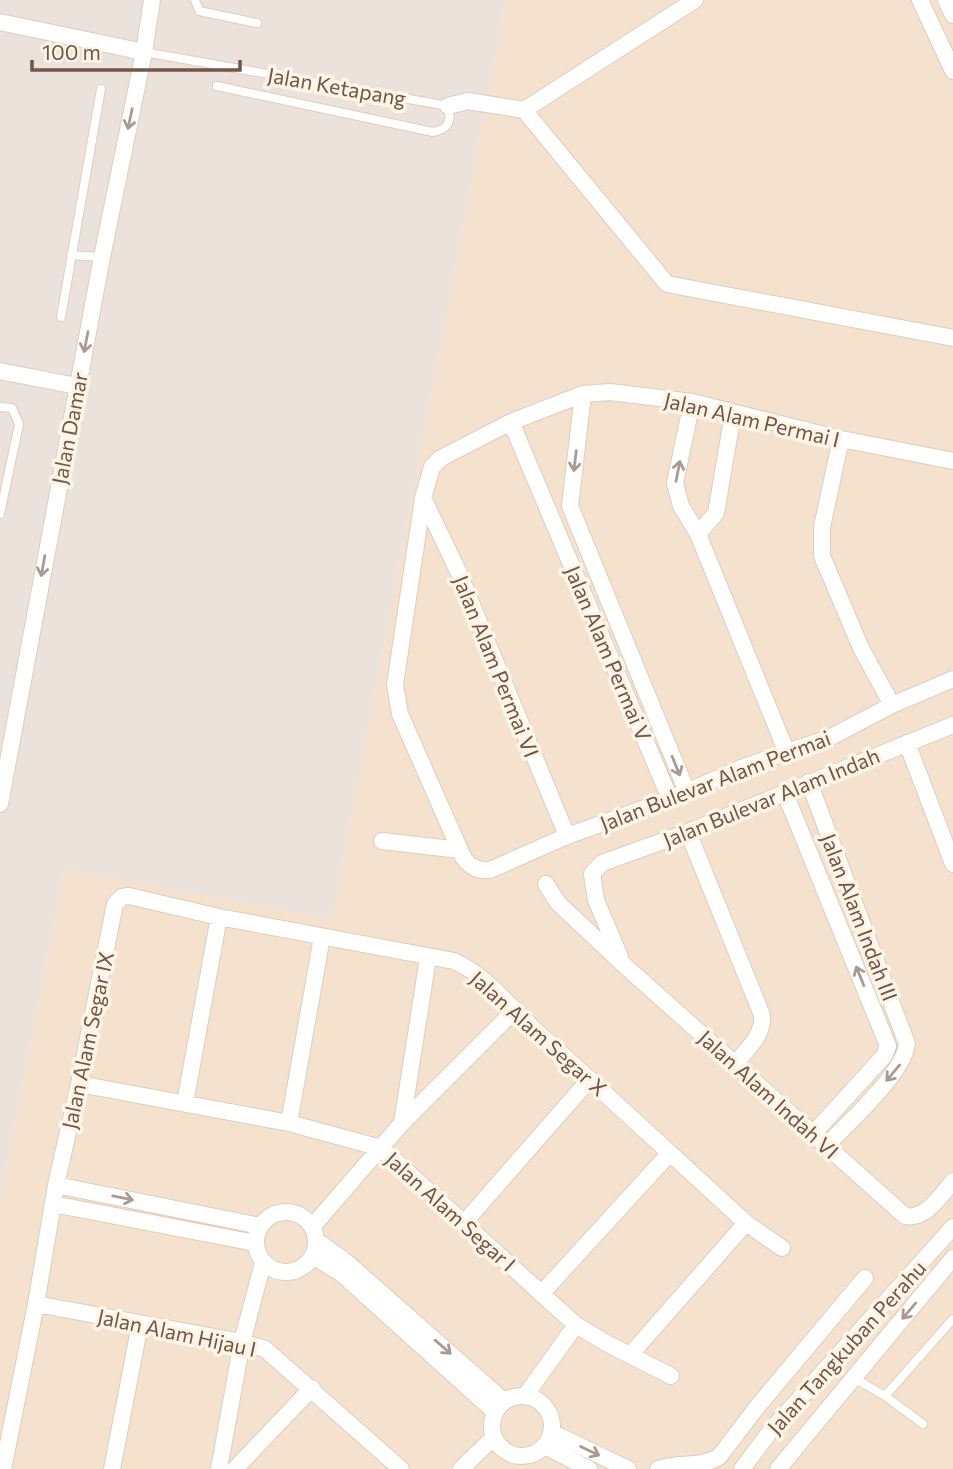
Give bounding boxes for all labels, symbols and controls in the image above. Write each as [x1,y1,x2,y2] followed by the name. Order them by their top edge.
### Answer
[32,28,240,72] scale bar
[42,39,101,64] text: 100 m
[266,62,408,110] street label: Jalan Ketapang
[123,107,137,130] one-way arrow
[78,330,92,353] one-way arrow
[46,370,92,486] street label: Jalan Damar
[662,387,842,451] street label: Jalan Alam Permai I
[568,450,581,472] one-way arrow
[671,460,685,483] one-way arrow
[36,554,49,577] one-way arrow
[561,562,657,744] street label: Jalan Alam Permai V
[449,571,545,761] street label: Jalan Alam Permai VI
[596,724,834,836] street label: Jalan Bulevar Alam Permai
[659,742,883,852] street label: Jalan Bulevar Alam Indah
[670,754,683,776] one-way arrow
[817,830,903,1004] street label: Jalan Alam Indah III
[56,949,118,1131] street label: Jalan Alam Segar IX
[466,965,612,1101] street label: Jalan Alam Segar X
[853,966,866,988] one-way arrow
[694,1024,844,1164] street label: Jalan Alam Indah VI
[885,1064,900,1082] one-way arrow
[381,1146,521,1276] street label: Jalan Alam Segar I
[111,1192,134,1206] one-way arrow
[761,1255,931,1439] street label: Jalan Tangkuban Perahu
[902,1301,917,1319] one-way arrow
[95,1303,259,1361] street label: Jalan Alam Hijau I
[433,1339,451,1355] one-way arrow
[579,1444,600,1458] one-way arrow

